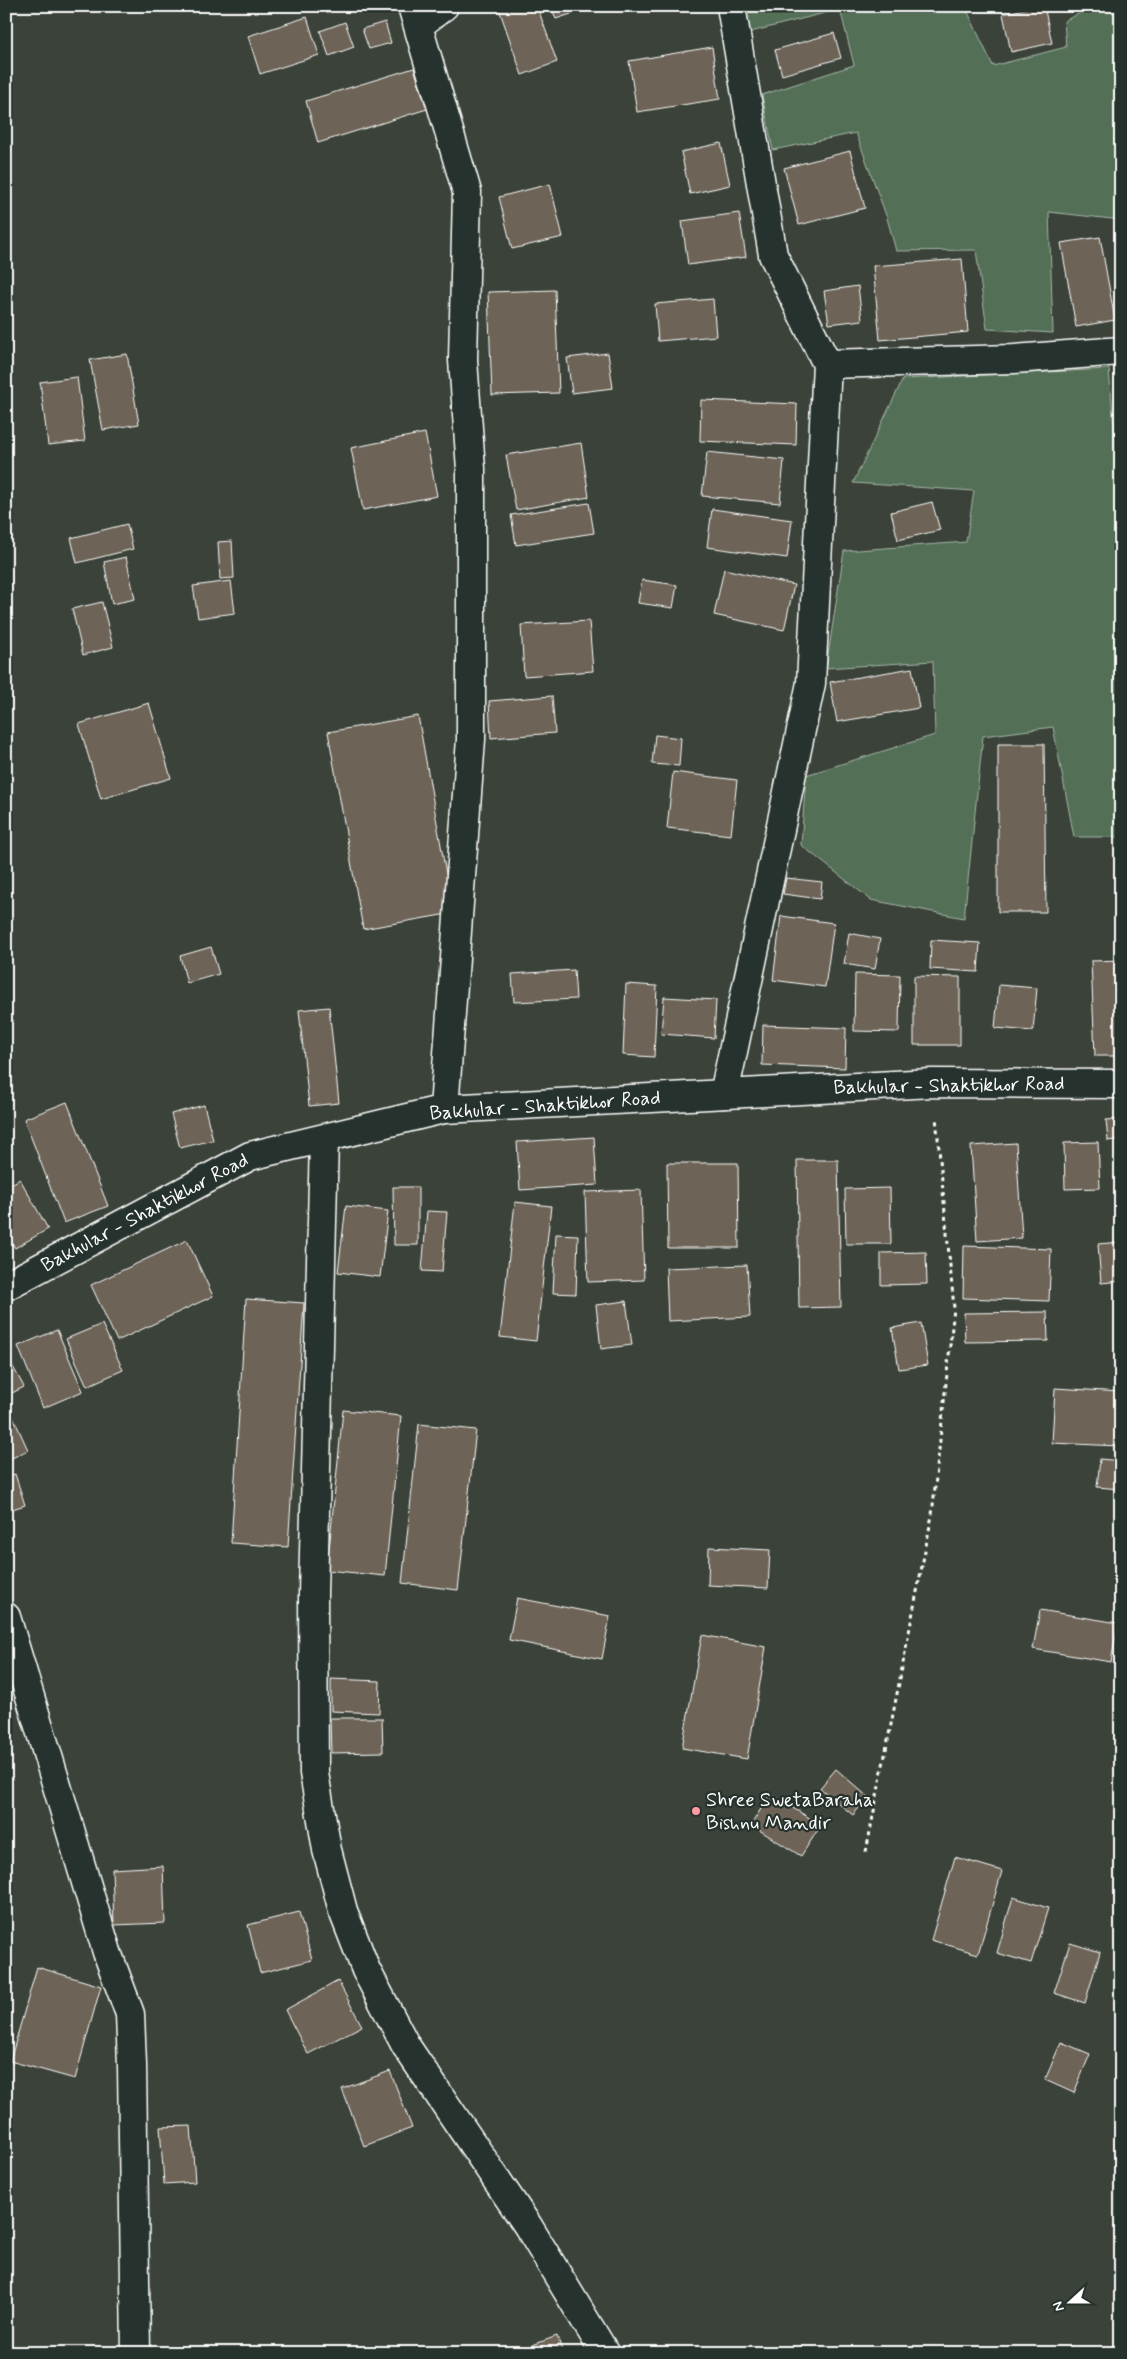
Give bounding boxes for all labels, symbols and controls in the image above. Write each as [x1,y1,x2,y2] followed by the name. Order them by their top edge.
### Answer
[833,1070,1065,1102] street label: Bakhular - Shaktikhor Road
[429,1084,661,1128] street label: Bakhular - Shaktikhor Road
[37,1147,253,1279] street label: Bakhular - Shaktikhor Road
[706,1787,873,1837] place label: Shree SwetaBaraha Bishnu Mandir
[690,1805,702,1817] marker: Shree SwetaBaraha Bishnu Mandir
[1044,2276,1094,2326] north arrow
[1049,2299,1069,2314] text: N

